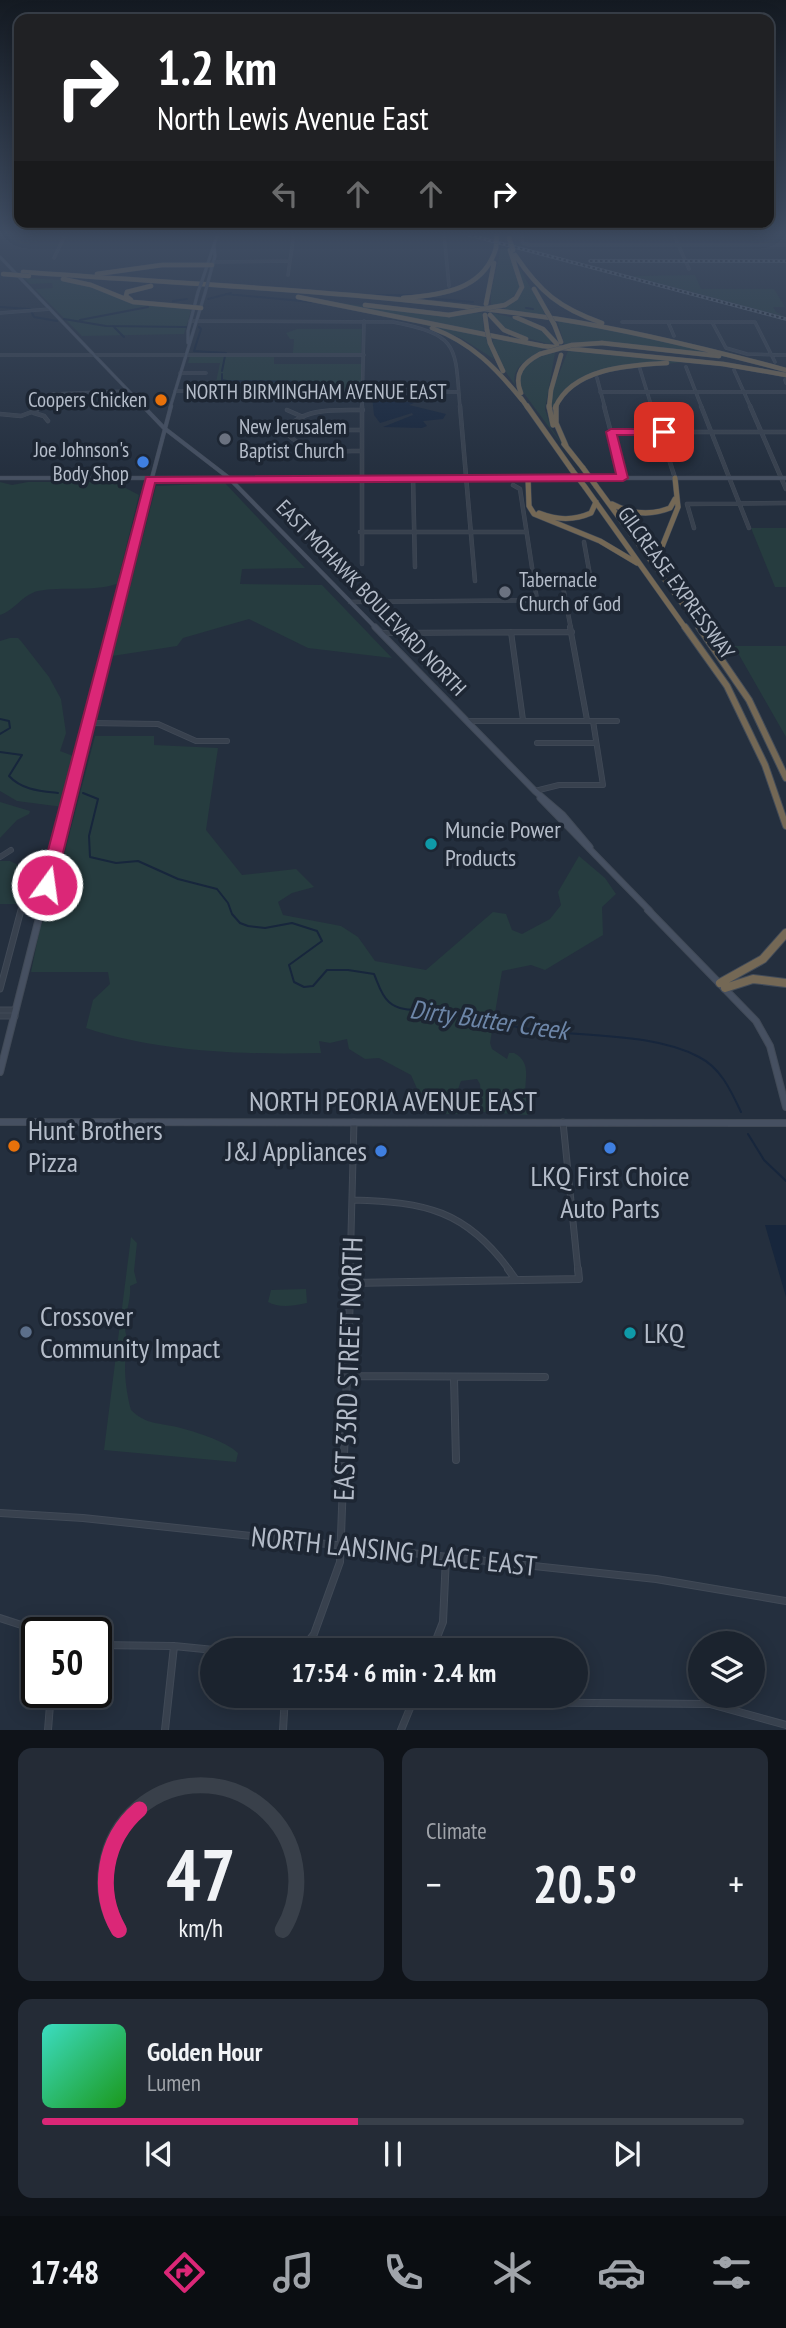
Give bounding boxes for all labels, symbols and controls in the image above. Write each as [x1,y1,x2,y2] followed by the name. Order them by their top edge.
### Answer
[157,35,277,99] text: 1.2 km
[42,42,133,133] icon: right
[157,97,429,139] text: North Lewis Avenue East
[266,175,304,213] icon: left
[339,175,377,213] icon: ahead
[412,175,450,213] icon: ahead
[485,175,523,213] icon: right
[185,378,447,405] street label: NORTH BIRMINGHAM AVENUE EAST
[28,386,147,413] place label: Coopers Chicken
[153,392,169,408] marker: Coopers Chicken
[634,402,694,462] pin
[239,413,347,464] place label: New Jerusalem Baptist Church
[645,413,683,451] icon: arrive
[217,431,233,447] marker: New Jerusalem Baptist Church
[33,436,129,487] place label: Joe Johnson's Body Shop
[135,454,151,470] marker: Joe Johnson's Body Shop
[271,494,472,701] street label: EAST MOHAWK BOULEVARD NORTH
[612,501,741,665] street label: GILCREASE EXPRESSWAY
[519,566,621,617] place label: Tabernacle Church of God
[497,584,513,600] marker: Tabernacle Church of God
[445,814,561,873] place label: Muncie Power Products
[423,836,439,852] marker: Muncie Power Products
[10,848,84,922] position arrow
[408,992,573,1047] water label: Dirty Butter Creek
[249,1082,537,1119] street label: NORTH PEORIA AVENUE EAST
[28,1111,163,1180] place label: Hunt Brothers Pizza
[225,1132,367,1169] place label: J&J Appliances
[6,1138,22,1154] marker: Hunt Brothers Pizza
[602,1140,618,1156] marker: LKQ First Choice Auto Parts
[373,1143,389,1159] marker: J&J Appliances
[531,1157,689,1226] place label: LKQ First Choice Auto Parts
[324,1237,371,1501] street label: EAST 33RD STREET NORTH
[40,1297,220,1366] place label: Crossover Community Impact
[644,1314,685,1351] place label: LKQ
[18,1324,34,1340] marker: Crossover Community Impact
[622,1325,638,1341] marker: LKQ
[249,1517,539,1584] street label: NORTH LANSING PLACE EAST
[21,1617,112,1708] speed limit sign: 50
[688,1631,765,1708] map controls
[688,1631,765,1708] button: layers
[292,1656,496,1689] text: 17:54 · 6 min · 2.4 km
[426,1816,487,1845] text: Climate
[166,1827,236,1921] text: 47
[533,1850,637,1917] text: 20.5°
[426,1859,442,1908] text: −
[728,1859,744,1908] text: +
[179,1912,223,1944] text: km/h
[147,2035,262,2068] text: Golden Hour
[147,2068,201,2097] text: Lumen
[140,2135,178,2173] icon: previous
[374,2135,412,2173] icon: pause
[608,2135,646,2173] icon: next
[160,2248,209,2297] icon: directions
[269,2248,318,2297] icon: music
[379,2248,428,2297] icon: phone
[488,2248,537,2297] icon: climate
[597,2248,646,2297] icon: car
[707,2248,756,2297] icon: filters
[30,2251,99,2293] text: 17:48

